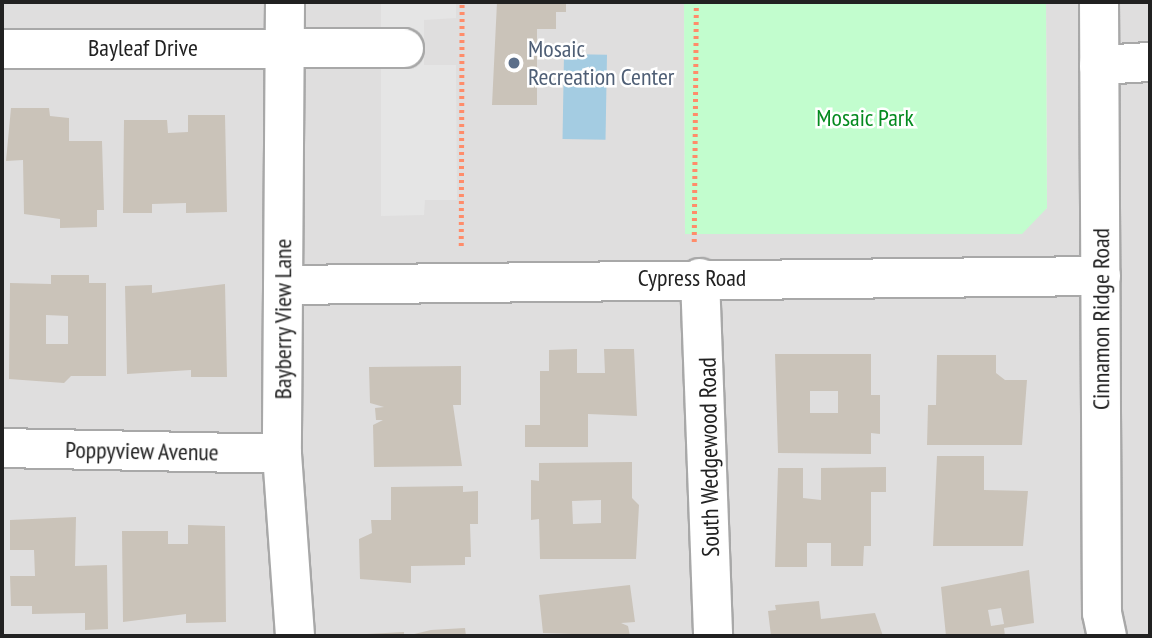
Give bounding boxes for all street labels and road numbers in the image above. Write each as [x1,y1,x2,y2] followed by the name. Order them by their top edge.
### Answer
[88,34,198,62] street label: Bayleaf Drive
[1087,228,1115,410] street label: Cinnamon Ridge Road
[269,238,297,400] street label: Bayberry View Lane
[638,264,746,292] street label: Cypress Road
[693,357,725,557] street label: South Wedgewood Road
[64,435,220,467] street label: Poppyview Avenue

